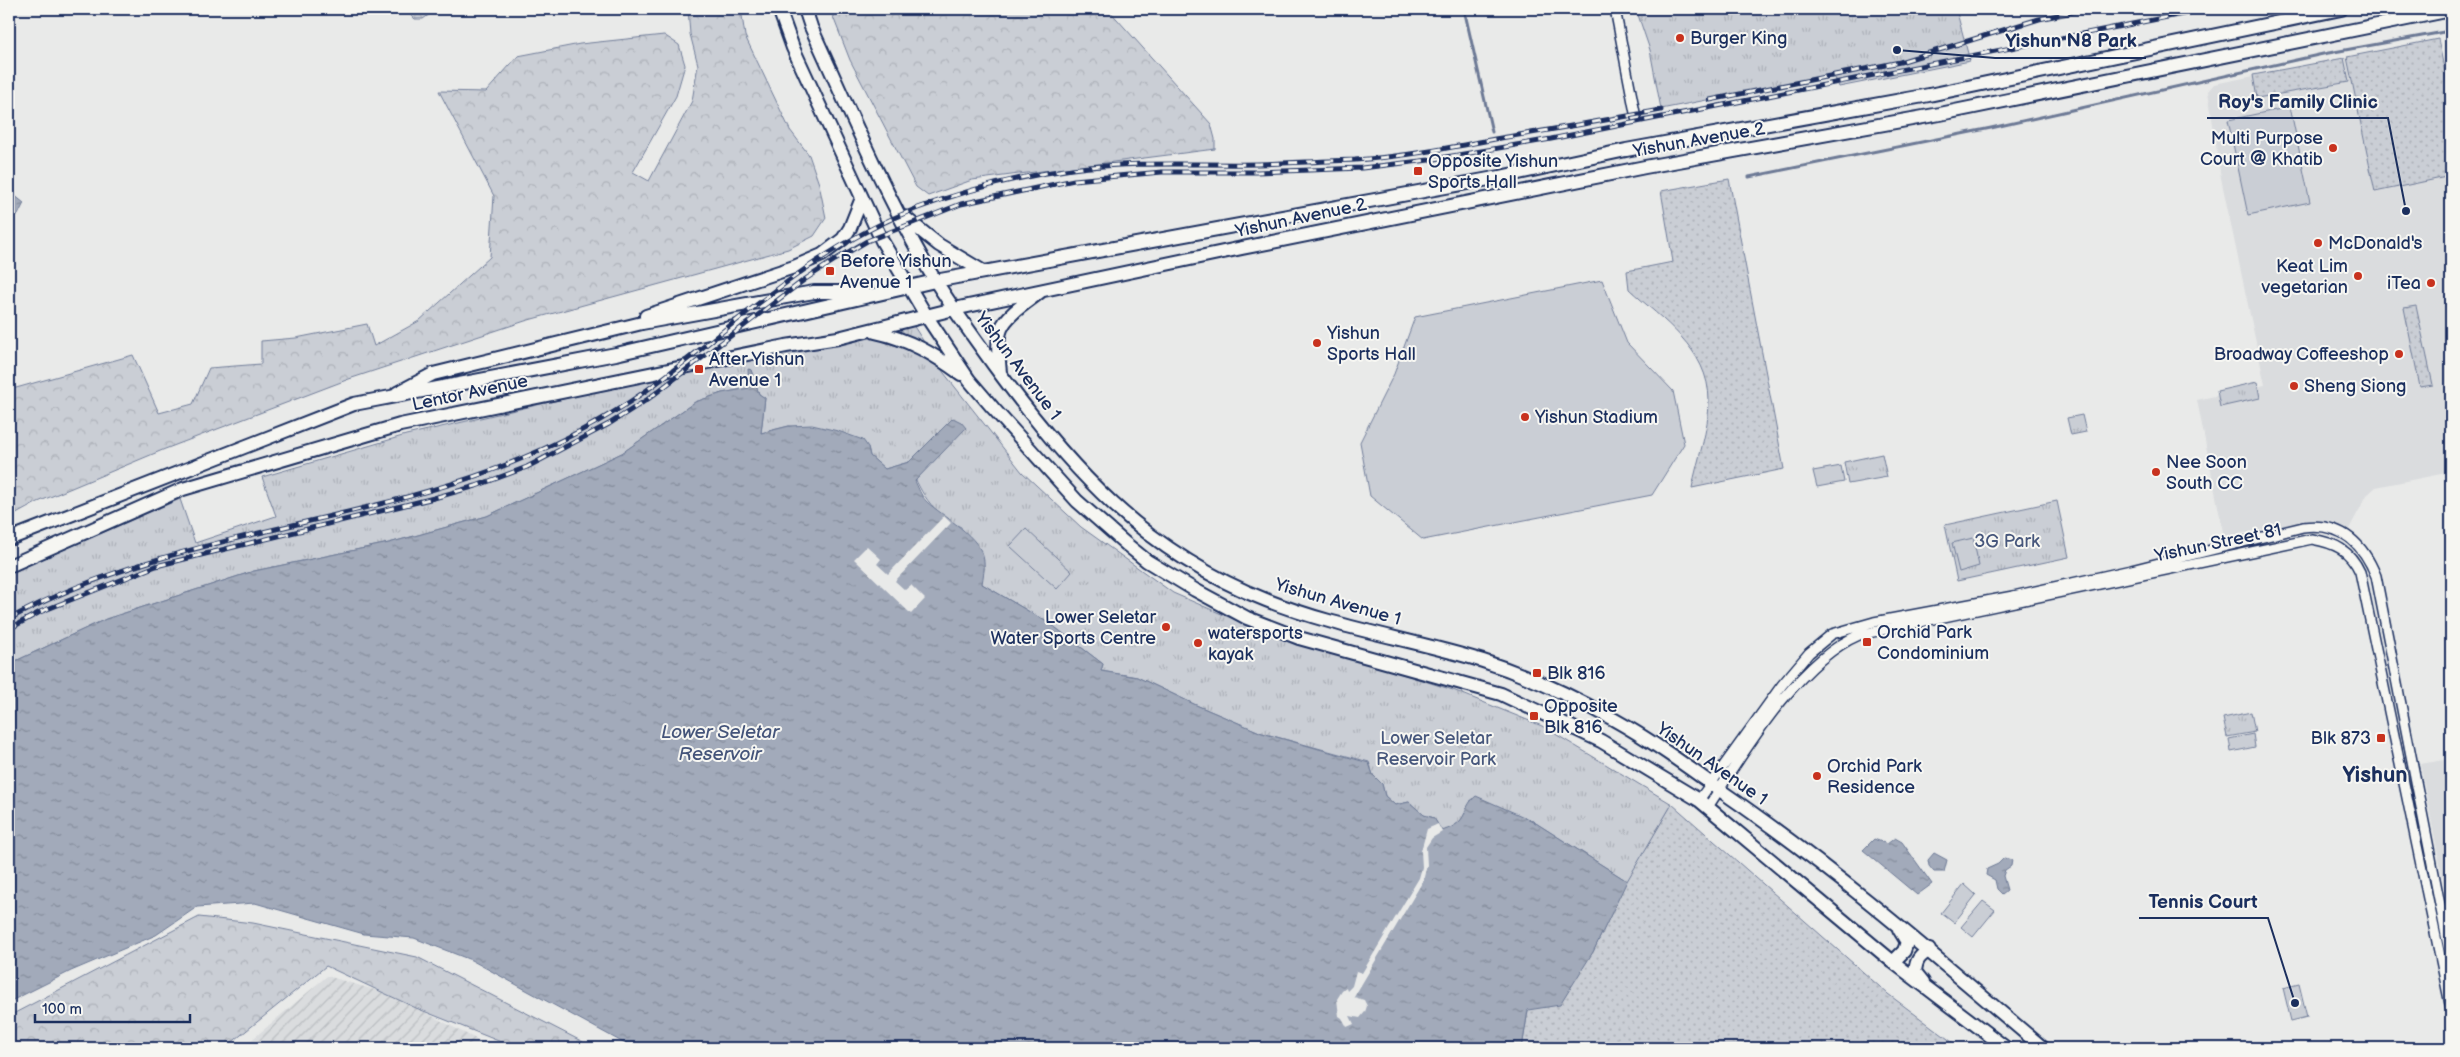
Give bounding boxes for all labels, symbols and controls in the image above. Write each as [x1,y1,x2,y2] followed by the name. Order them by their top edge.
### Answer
[1995,24,2146,58] callout: Yishun N8 Park
[1690,28,1787,49] place label: Burger King
[2005,30,2137,53] text: Yishun N8 Park
[1674,32,1686,44] marker: Burger King
[2207,84,2388,118] callout: Roy's Family Clinic
[2218,91,2378,114] text: Roy's Family Clinic
[1630,118,1767,162] street label: Yishun Avenue 2
[2200,128,2323,170] place label: Multi Purpose Court @ Khatib
[2327,142,2339,154] marker: Multi Purpose Court @ Khatib
[1428,151,1558,193] place label: Opposite Yishun Sports Hall
[1412,165,1424,177] marker: Opposite Yishun Sports Hall
[1232,194,1369,242] street label: Yishun Avenue 2
[2328,233,2423,254] place label: McDonald's
[2312,237,2324,249] marker: McDonald's
[840,251,952,293] place label: Before Yishun Avenue 1
[2261,256,2348,298] place label: Keat Lim vegetarian
[824,265,836,277] marker: Before Yishun Avenue 1
[2352,270,2364,282] marker: Keat Lim vegetarian
[2387,273,2421,294] place label: iTea
[2425,277,2437,289] marker: iTea
[970,307,1066,424] street label: Yishun Avenue 1
[1326,323,1416,365] place label: Yishun Sports Hall
[1311,337,1323,349] marker: Yishun Sports Hall
[2214,344,2389,365] place label: Broadway Coffeeshop
[2393,348,2405,360] marker: Broadway Coffeeshop
[709,349,804,391] place label: After Yishun Avenue 1
[693,363,705,375] marker: After Yishun Avenue 1
[410,370,530,415] street label: Lentor Avenue
[2304,376,2406,397] place label: Sheng Siong
[2288,380,2300,392] marker: Sheng Siong
[1534,407,1658,428] place label: Yishun Stadium
[1519,411,1531,423] marker: Yishun Stadium
[2166,452,2247,494] place label: Nee Soon South CC
[2150,466,2162,478] marker: Nee Soon South CC
[2152,519,2283,567] street label: Yishun Street 81
[1974,531,2040,552] park label: 3G Park
[1272,574,1403,630] street label: Yishun Avenue 1
[990,607,1156,649] place label: Lower Seletar Water Sports Centre
[1160,621,1172,633] marker: Lower Seletar Water Sports Centre
[1877,622,1989,664] place label: Orchid Park Condominium
[1208,623,1303,665] place label: watersports kayak
[1861,636,1873,648] marker: Orchid Park Condominium
[1192,637,1204,649] marker: watersports kayak
[1547,663,1605,684] place label: Blk 816
[1531,667,1543,679] marker: Blk 816
[1544,696,1618,738] place label: Opposite Blk 816
[1528,710,1540,722] marker: Opposite Blk 816
[1652,718,1771,810] street label: Yishun Avenue 1
[661,721,780,766] water label: Lower Seletar Reservoir
[1376,728,1496,770] park label: Lower Seletar Reservoir Park
[2311,728,2371,749] place label: Blk 873
[2375,732,2387,744] marker: Blk 873
[1827,756,1922,798] place label: Orchid Park Residence
[2342,762,2408,789] district label: Yishun
[1811,770,1823,782] marker: Orchid Park Residence
[2139,884,2268,918] callout: Tennis Court
[2148,891,2258,914] text: Tennis Court
[35,992,190,1024] scale bar
[42,1000,82,1019] text: 100 m

